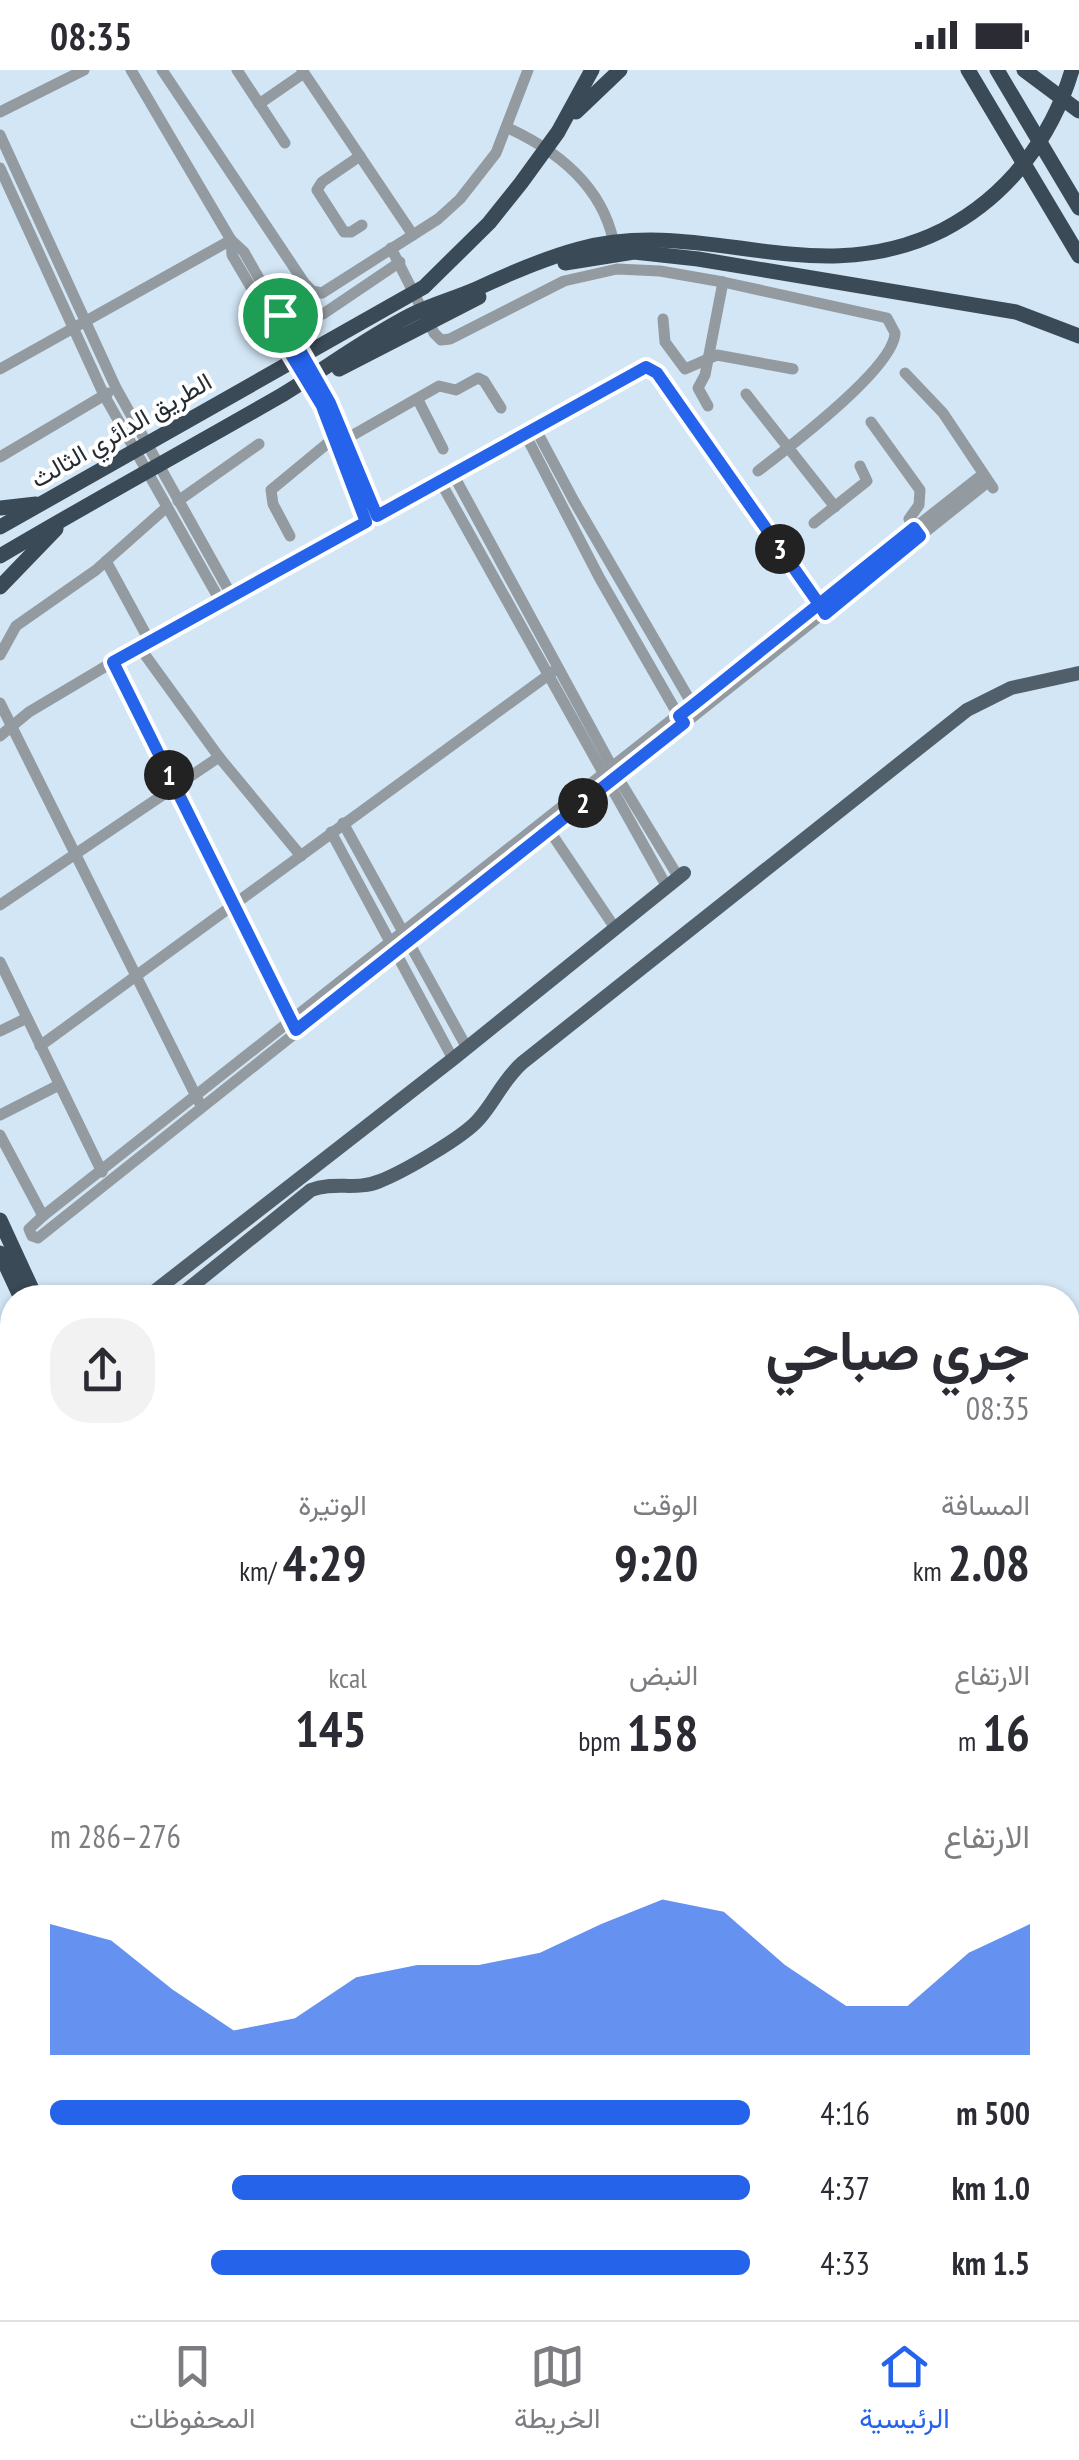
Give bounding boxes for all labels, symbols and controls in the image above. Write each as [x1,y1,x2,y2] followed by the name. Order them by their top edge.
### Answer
[50,11,132,60] text: 08:35
[238,273,323,358] pin
[253,288,308,343] icon: arrive
[25,365,220,499] street label: الطريق الدائري الثالث
[755,524,805,574] pin: 3
[773,530,787,567] text: 3
[144,750,194,800] pin: 1
[162,756,176,793] text: 1
[558,778,608,828] pin: 2
[576,784,590,821] text: 2
[765,1314,1030,1385] text: جري صباحي
[50,1318,155,1423] button: share
[966,1387,1030,1429] text: 08:35
[298,1486,367,1523] text: الوتيرة
[633,1486,698,1523] text: الوقت
[941,1486,1030,1523] text: المسافة
[282,1530,367,1595] text: 4:29
[614,1530,698,1595] text: 9:20
[948,1530,1030,1595] text: 2.08
[239,1552,282,1589] text: /km
[913,1552,948,1589] text: km
[629,1656,698,1693] text: النبض
[954,1656,1030,1693] text: الارتفاع
[328,1659,367,1696] text: kcal
[295,1696,367,1761] text: 145
[627,1700,698,1765] text: 158
[982,1700,1030,1765] text: 16
[578,1722,627,1759] text: bpm
[958,1722,982,1759] text: m
[50,1815,181,1857] text: 276–286 m
[943,1815,1030,1857] text: الارتفاع
[820,2092,870,2134] text: 4:16
[956,2092,1030,2134] text: 500 m
[820,2167,870,2209] text: 4:37
[952,2167,1030,2209] text: 1.0 km
[820,2242,870,2284] text: 4:33
[952,2242,1030,2284] text: 1.5 km
[129,2339,255,2443] tab: المحفوظات
[514,2339,601,2443] tab: الخريطة
[859,2339,950,2443] tab: الرئيسية

